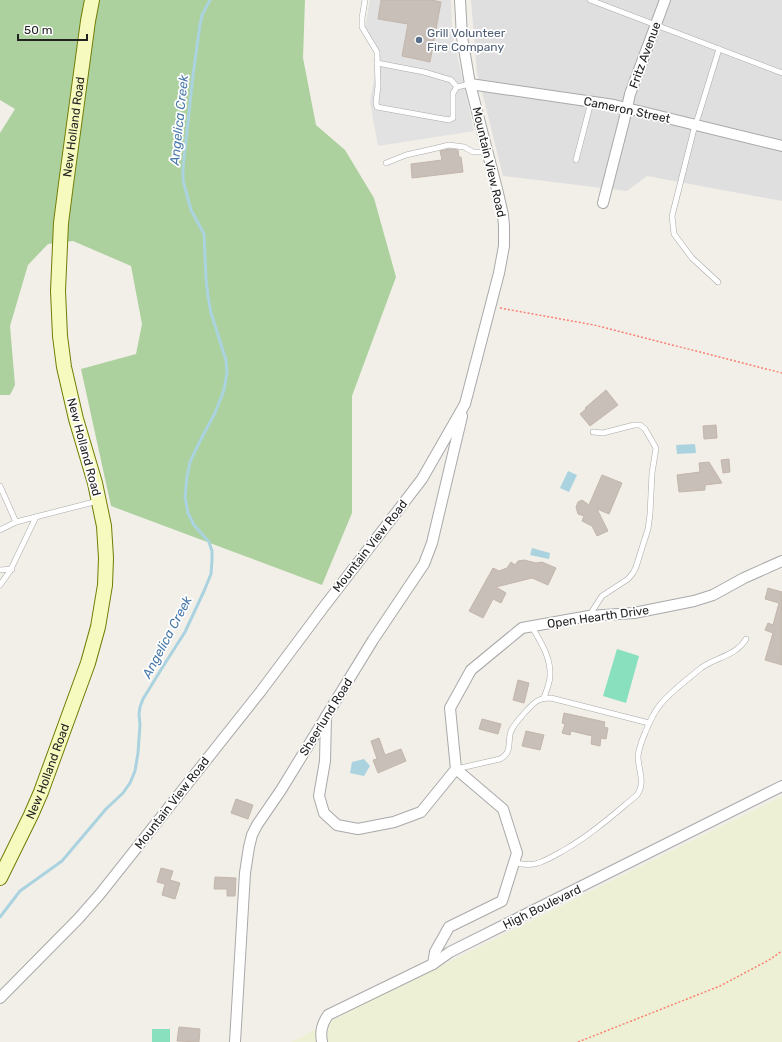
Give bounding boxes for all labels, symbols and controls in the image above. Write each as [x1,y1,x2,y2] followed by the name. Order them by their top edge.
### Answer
[18,16,87,42] scale bar
[626,20,664,90] street label: Fritz Avenue
[24,23,52,37] text: 50 m
[427,26,506,54] place label: Grill Volunteer Fire Company
[414,35,424,45] marker: Grill Volunteer Fire Company
[167,74,192,167] water label: Angelica Creek
[60,76,87,178] street label: New Holland Road
[582,94,672,126] street label: Cameron Street
[469,105,509,219] street label: Mountain View Road
[64,396,104,498] street label: New Holland Road
[330,497,410,595] street label: Mountain View Road
[139,593,196,682] water label: Angelica Creek
[546,603,650,631] street label: Open Hearth Drive
[297,676,355,758] street label: Sheerlund Road
[23,722,72,821] street label: New Holland Road
[132,754,212,852] street label: Mountain View Road
[501,882,583,932] street label: High Boulevard

